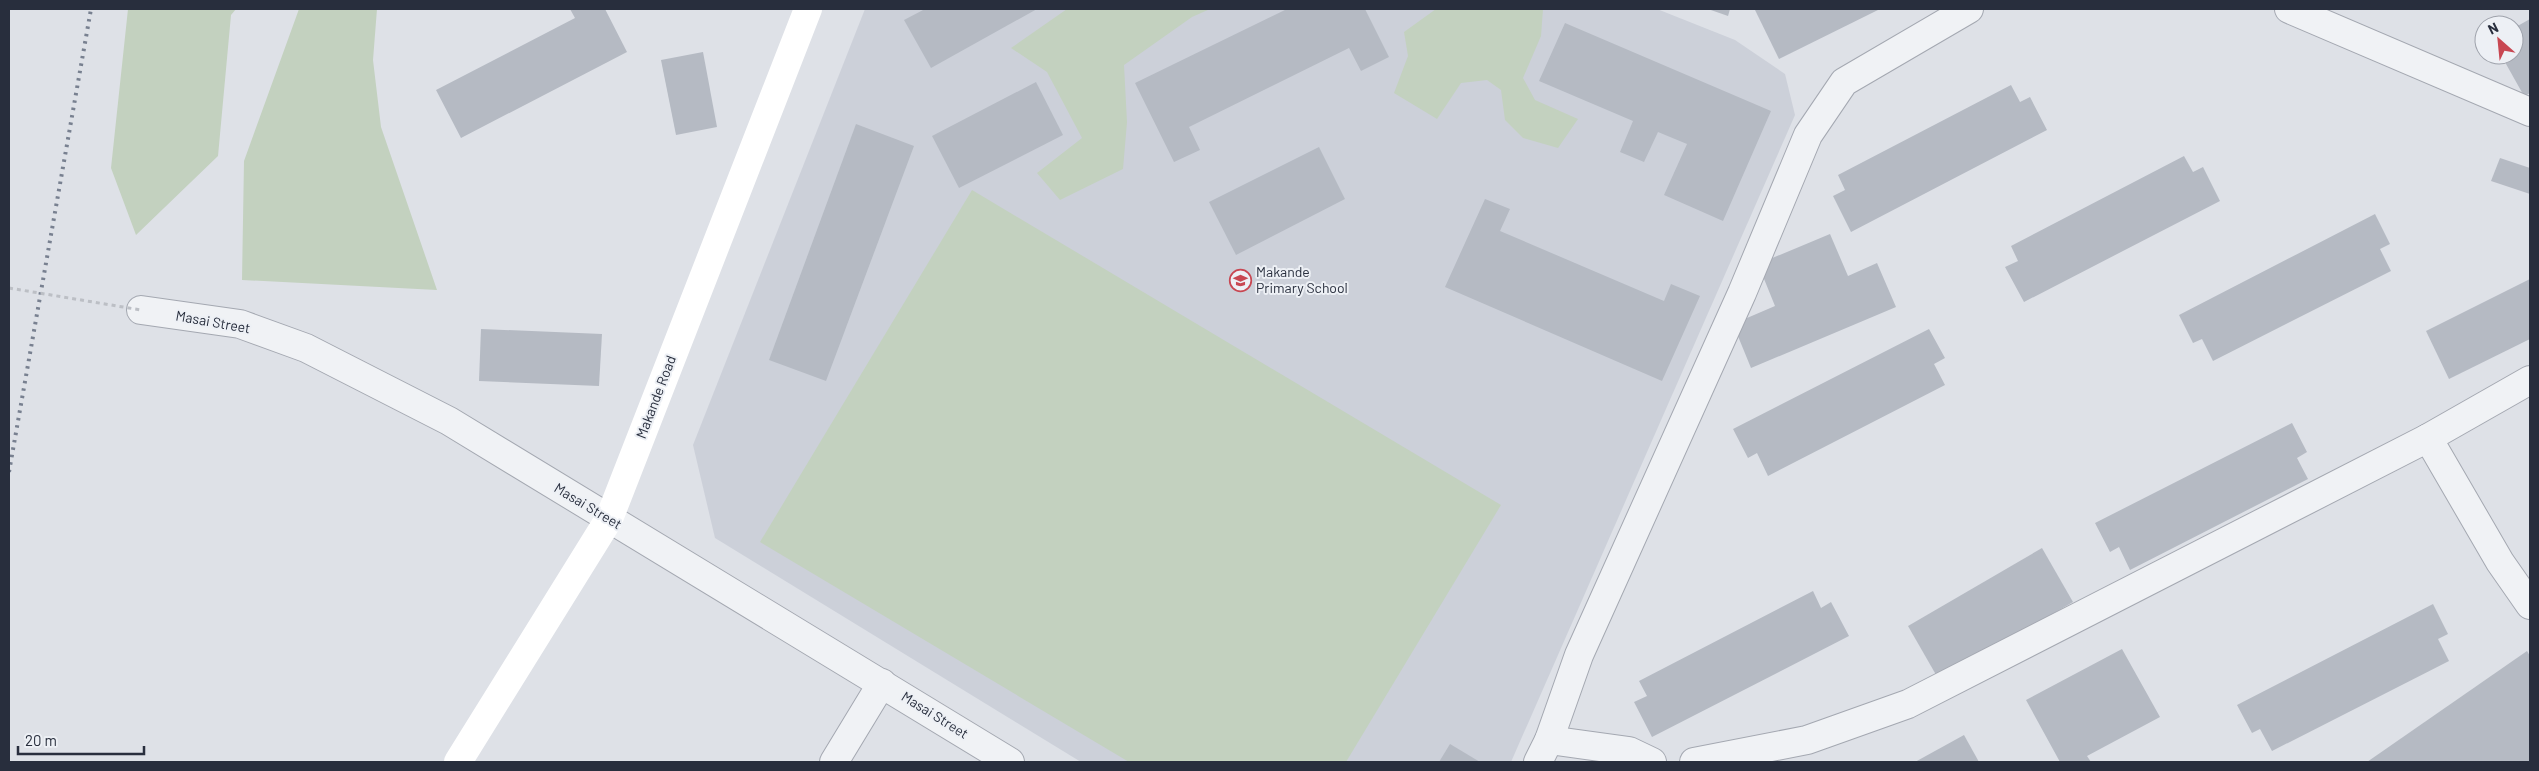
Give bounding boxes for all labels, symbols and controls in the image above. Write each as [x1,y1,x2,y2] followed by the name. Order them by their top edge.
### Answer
[2474,15,2524,65] north arrow
[2485,18,2501,38] text: N
[1256,263,1348,296] place label: Makande Primary School
[1228,268,1252,292] school or university icon: Makande Primary School
[174,307,252,336] street label: Masai Street
[632,353,679,441] street label: Makande Road
[551,479,625,532] street label: Masai Street
[899,687,972,742] street label: Masai Street
[18,724,144,756] scale bar
[25,731,57,749] text: 20 m

